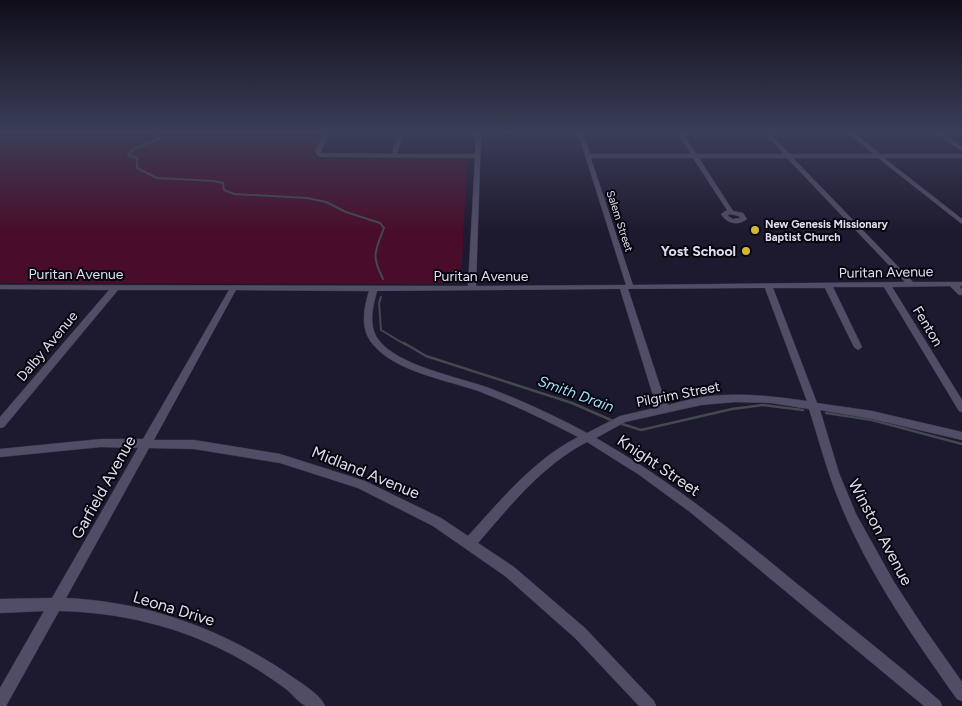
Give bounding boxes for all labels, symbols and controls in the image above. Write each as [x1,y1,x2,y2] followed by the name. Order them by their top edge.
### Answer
[604,189,636,253] street label: Salem Street
[765,218,889,244] place label: New Genesis Missionary Baptist Church
[749,224,761,236] marker: New Genesis Missionary Baptist Church
[661,243,736,260] place label: Yost School
[740,245,752,257] marker: Yost School
[838,263,934,282] street label: Puritan Avenue
[29,266,124,283] street label: Puritan Avenue
[434,268,529,285] street label: Puritan Avenue
[909,303,946,350] street label: Fenton
[13,308,82,385] street label: Dalby Avenue
[536,372,616,416] water label: Smith Drain
[635,378,722,411] street label: Pilgrim Street
[614,431,704,500] street label: Knight Street
[67,432,140,542] street label: Garfield Avenue
[309,442,423,503] street label: Midland Avenue
[845,476,917,589] street label: Winston Avenue
[131,587,217,630] street label: Leona Drive

